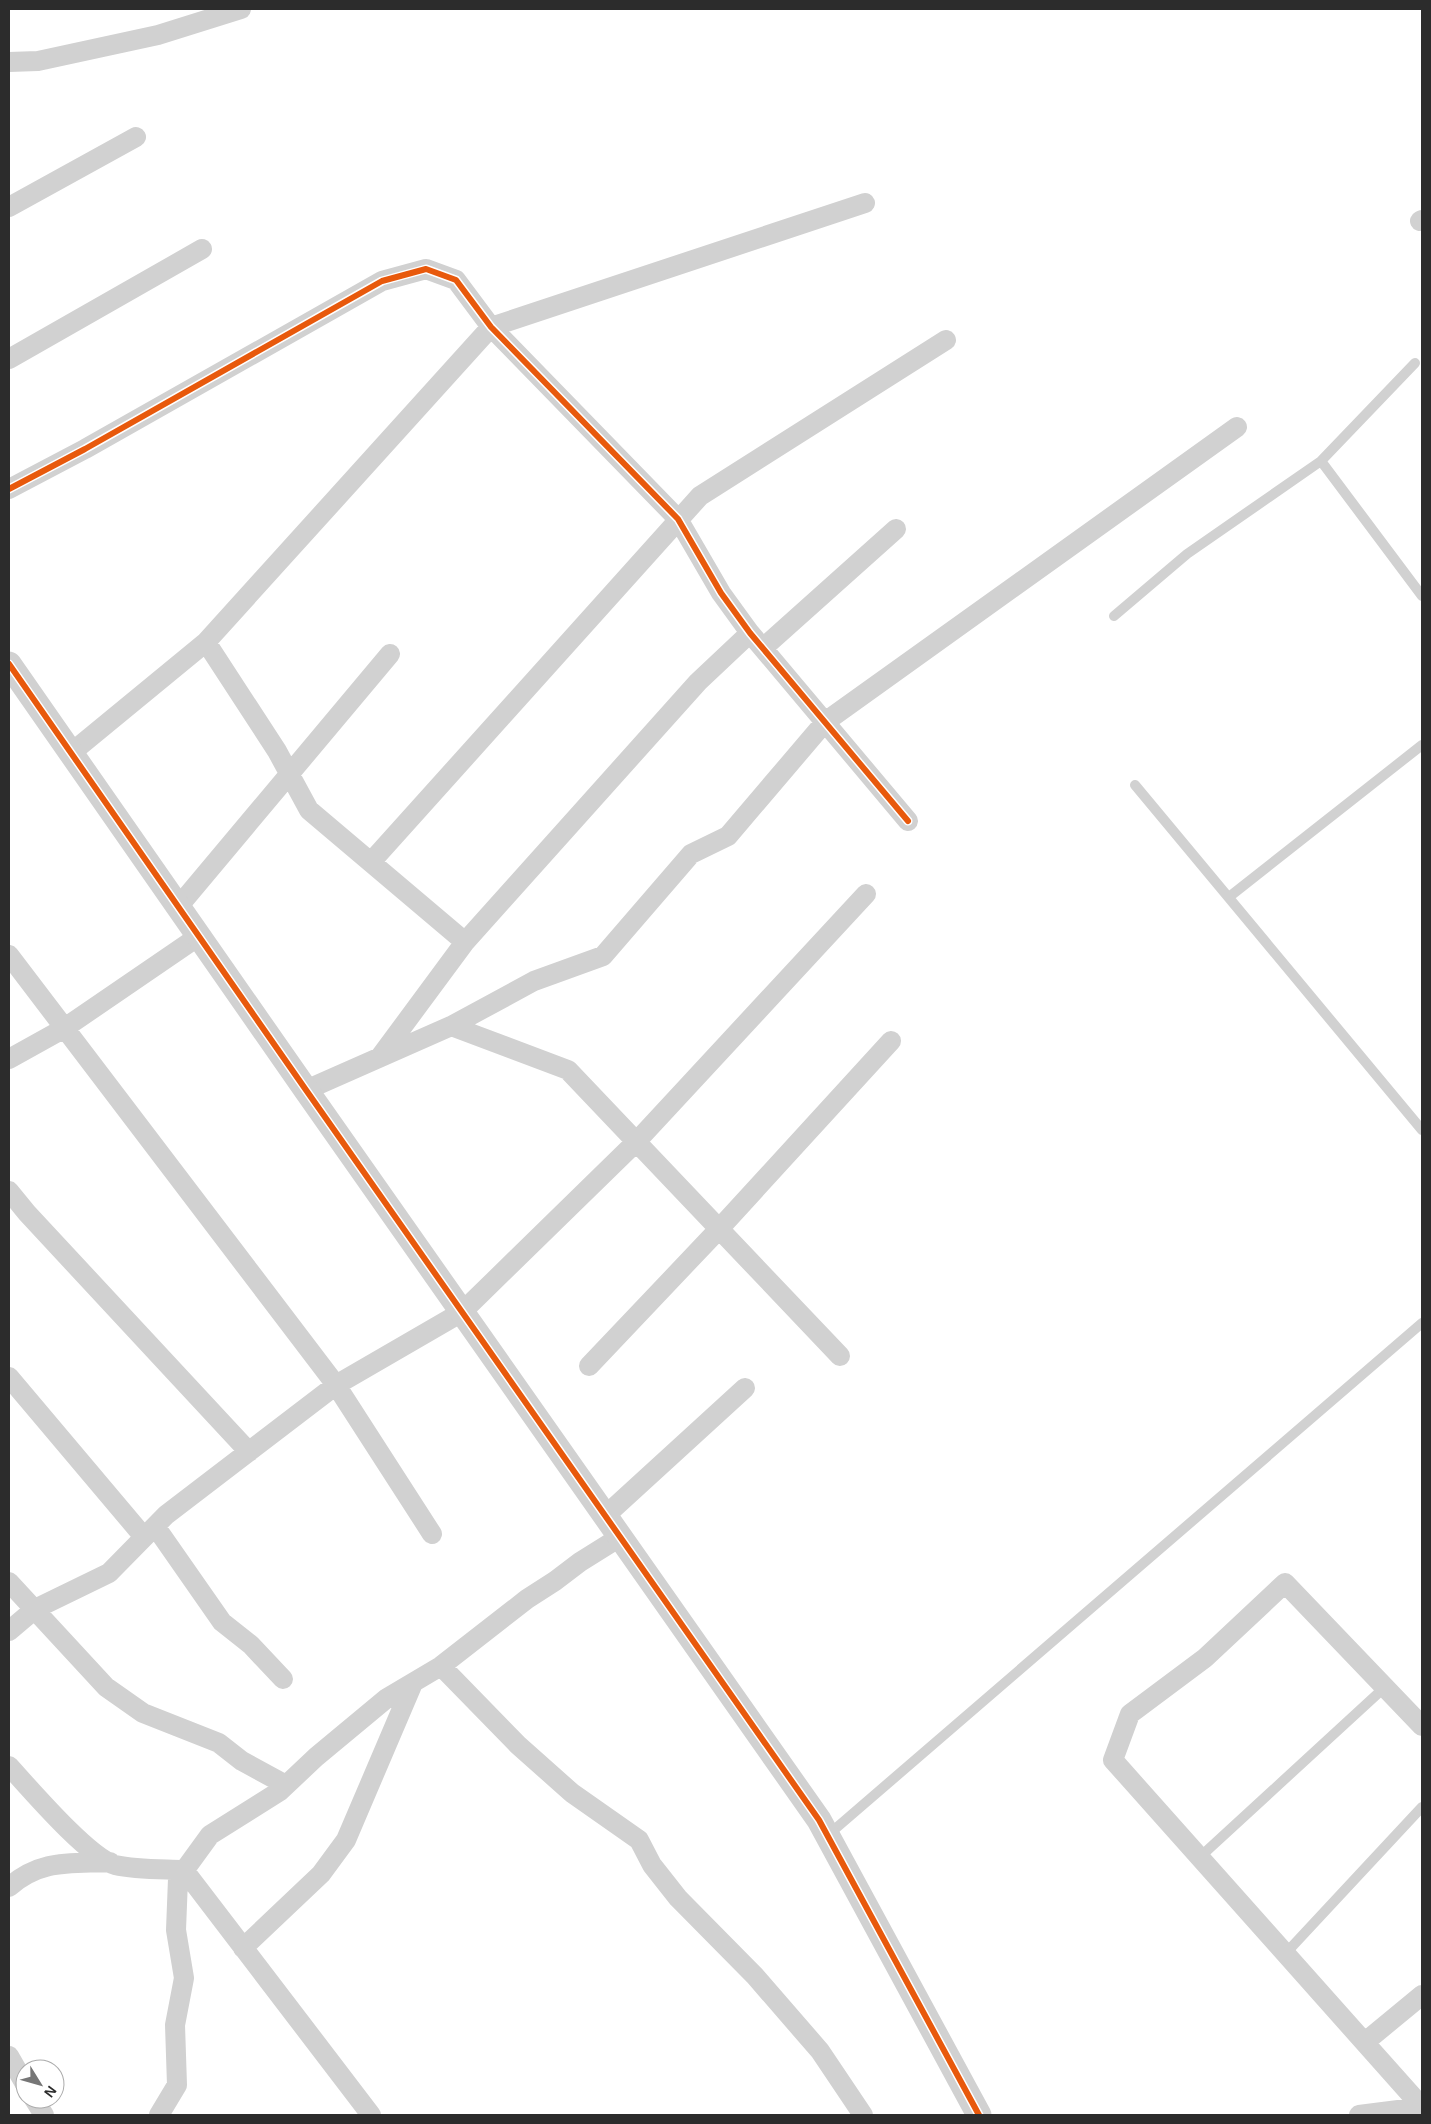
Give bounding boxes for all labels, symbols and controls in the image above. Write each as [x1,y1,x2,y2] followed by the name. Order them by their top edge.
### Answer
[15,2059,65,2109] north arrow
[41,2083,60,2101] text: N

